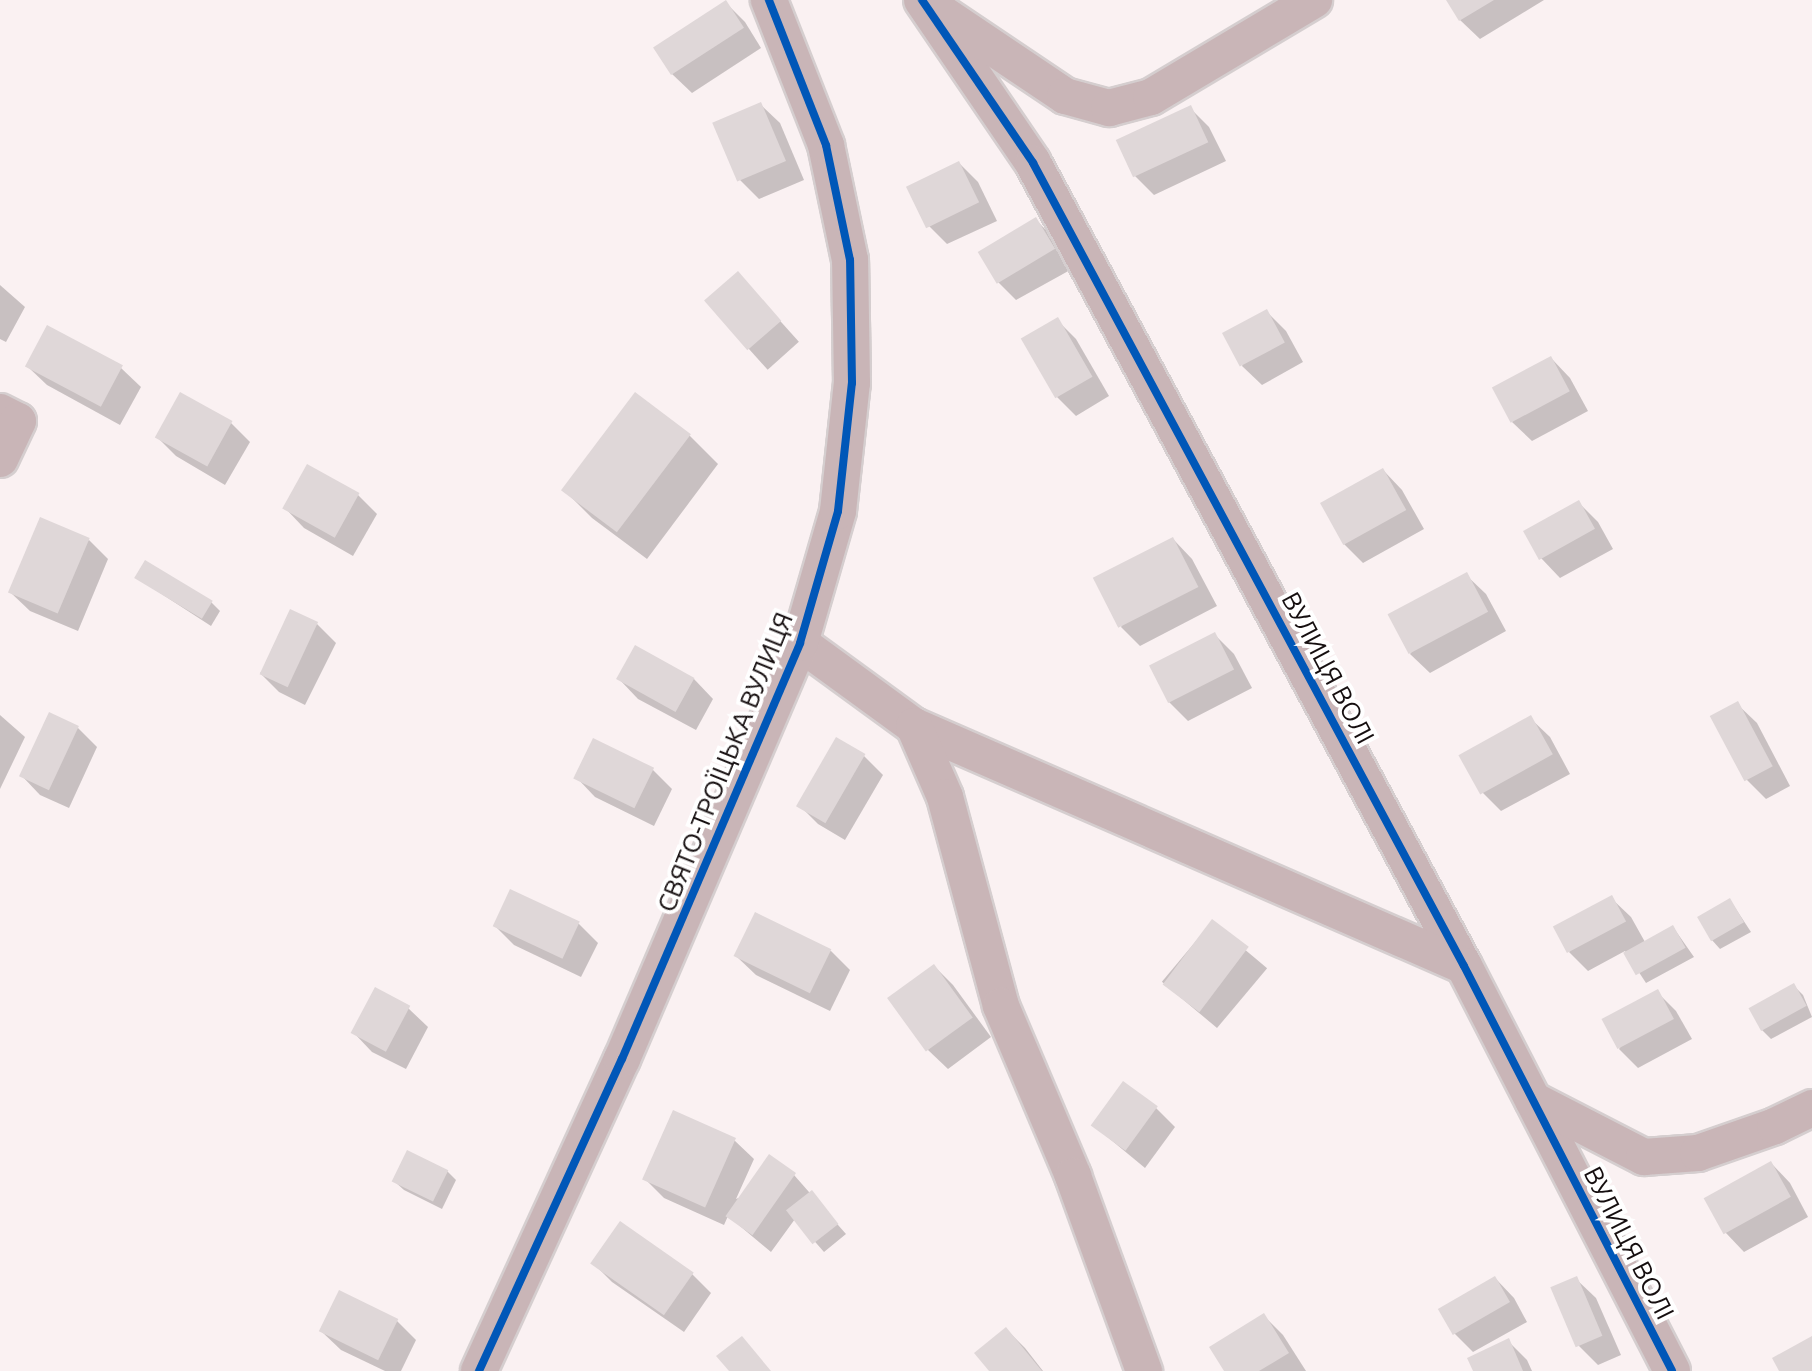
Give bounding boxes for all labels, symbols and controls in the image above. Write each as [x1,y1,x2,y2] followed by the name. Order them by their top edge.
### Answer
[1275,587,1381,749] street label: ВУЛИЦЯ ВОЛІ
[651,608,799,916] street label: СВЯТО-ТРОЇЦЬКА ВУЛИЦЯ
[1577,1161,1681,1325] street label: ВУЛИЦЯ ВОЛІ

